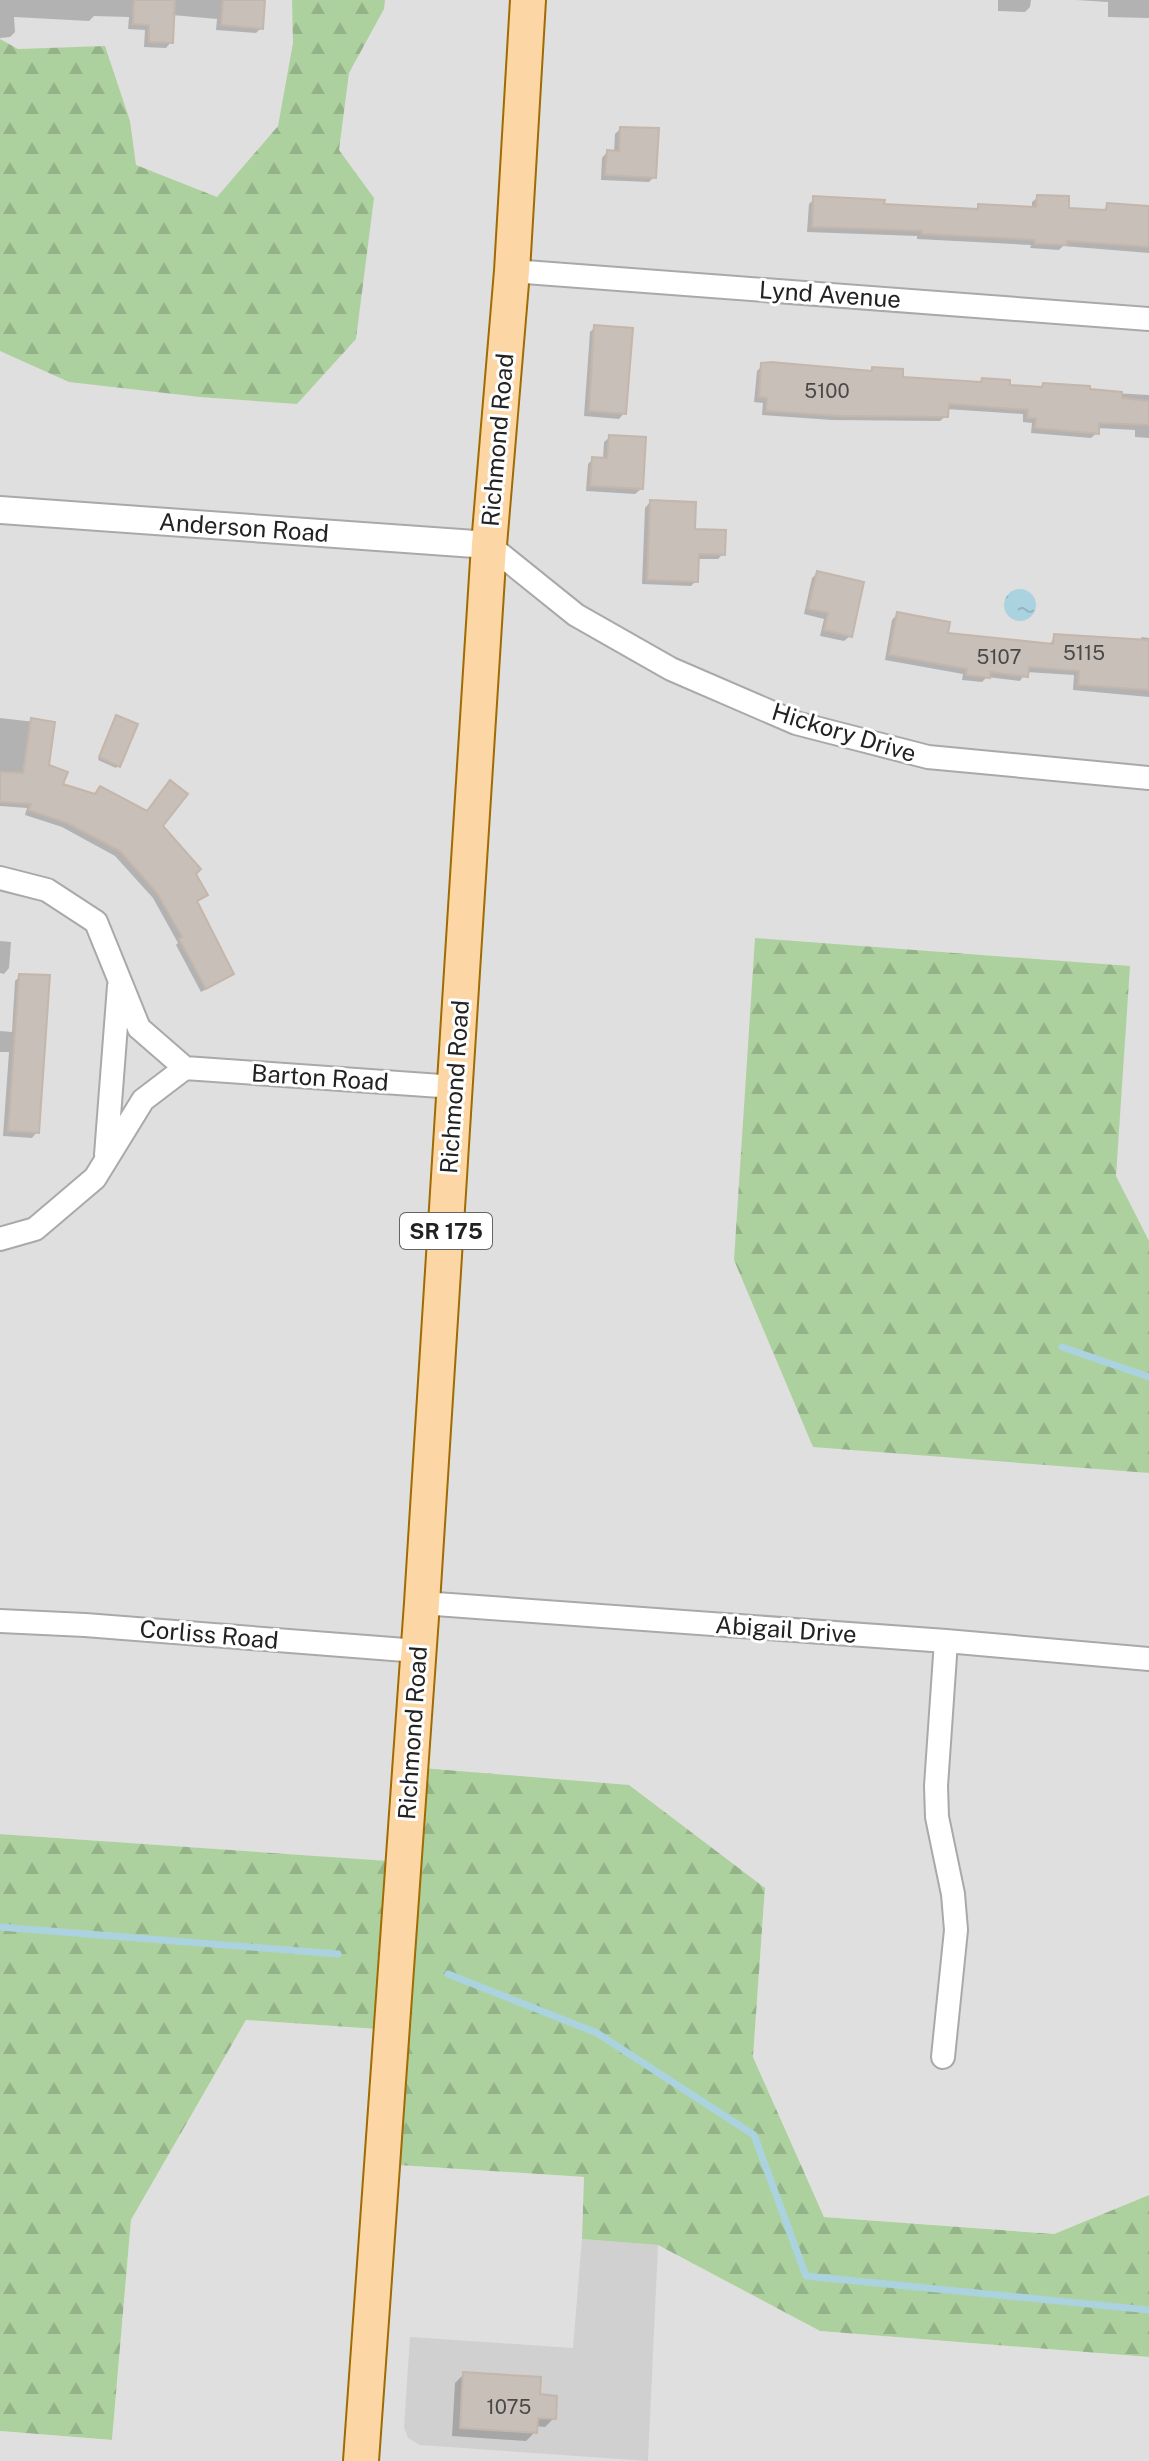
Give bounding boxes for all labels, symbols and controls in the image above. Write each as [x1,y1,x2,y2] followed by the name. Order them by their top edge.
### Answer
[758,275,902,313] street label: Lynd Avenue
[475,352,519,528] street label: Richmond Road
[804,379,850,403] house number: 5100
[158,507,330,547] street label: Anderson Road
[1063,641,1105,665] house number: 5115
[977,645,1021,669] house number: 5107
[769,697,920,767] street label: Hickory Drive
[434,999,474,1175] street label: Richmond Road
[251,1058,390,1096] street label: Barton Road
[400,1213,492,1249] road number: SR 175
[714,1610,858,1648] street label: Abigail Drive
[138,1614,280,1654] street label: Corliss Road
[392,1645,432,1821] street label: Richmond Road
[487,2395,531,2419] house number: 1075

